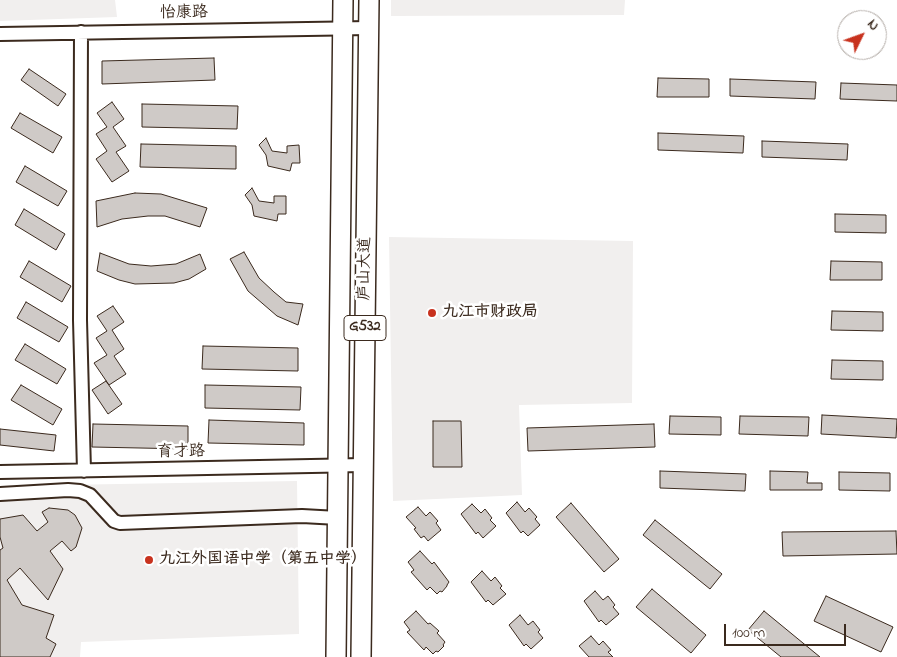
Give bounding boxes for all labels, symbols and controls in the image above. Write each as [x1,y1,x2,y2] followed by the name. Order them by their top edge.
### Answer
[160,4,208,24] street label: 怡康路
[837,10,887,60] north arrow
[862,15,884,36] text: N
[356,237,376,301] street label: 庐山大道
[442,303,538,323] place label: 九江市财政局
[426,307,438,319] marker: 九江市财政局
[344,316,386,340] road number: G532
[157,443,205,463] street label: 育才路
[159,550,367,570] place label: 九江外国语中学（第五中学）
[143,554,155,566] marker: 九江外国语中学（第五中学）
[727,614,850,646] scale bar
[732,622,765,644] text: 100 m

